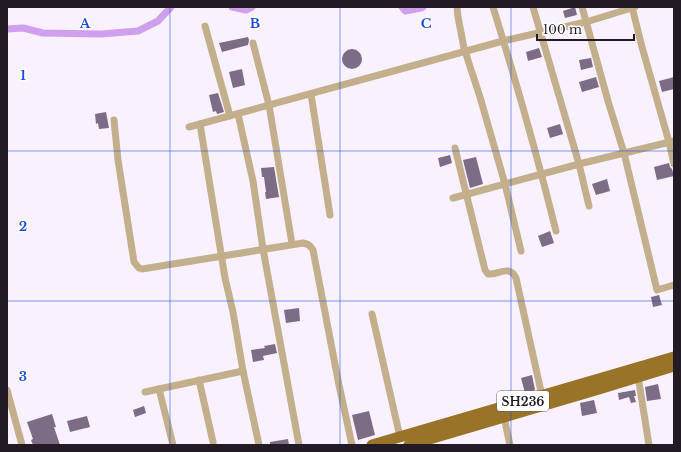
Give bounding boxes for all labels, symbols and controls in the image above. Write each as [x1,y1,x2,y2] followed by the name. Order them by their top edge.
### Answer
[79,15,91,32] text: A
[250,15,260,32] text: B
[421,15,432,32] text: C
[537,16,634,42] scale bar
[543,22,582,37] text: 100 m
[20,67,26,84] text: 1
[19,218,27,235] text: 2
[19,368,27,385] text: 3
[497,391,549,411] road number: SH236

